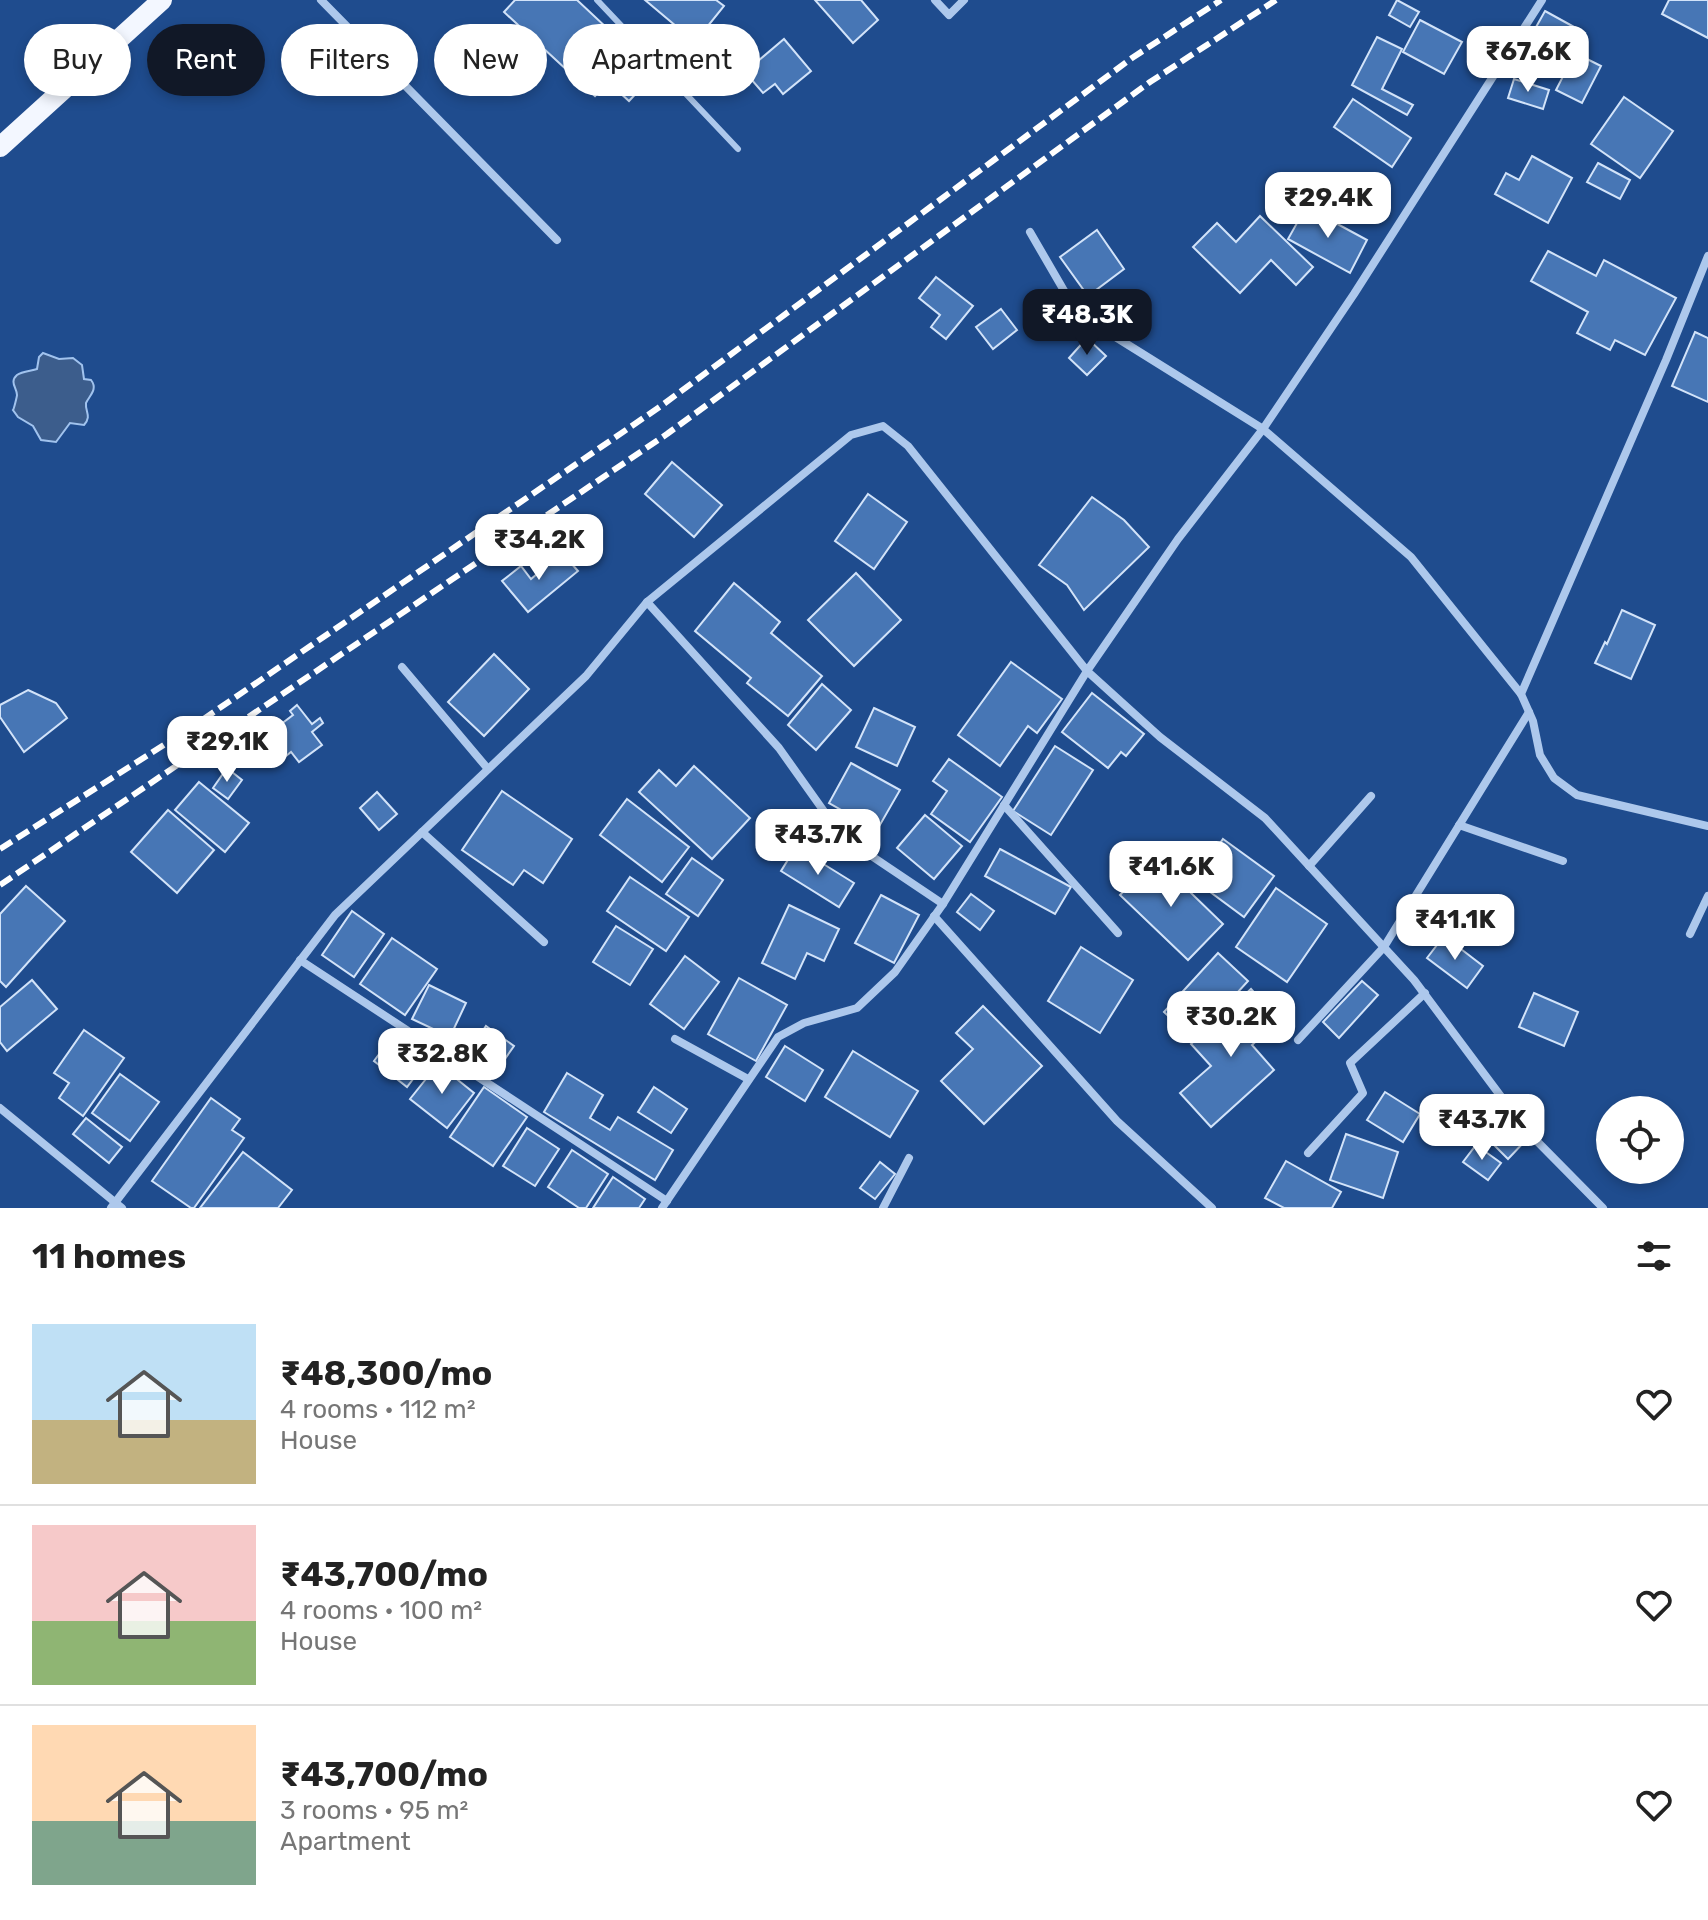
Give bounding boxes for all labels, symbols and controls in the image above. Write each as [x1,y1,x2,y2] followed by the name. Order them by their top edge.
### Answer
[24,24,131,96] chip: Buy
[147,24,265,96] chip: Rent
[281,24,418,96] chip: Filters
[434,24,547,96] chip: New
[563,24,760,96] chip: Apartment
[1463,26,1593,94] pin: ₹67.6K
[1485,36,1571,67] text: ₹67.6K
[1263,172,1393,240] pin: ₹29.4K
[1283,182,1373,213] text: ₹29.4K
[1022,289,1152,357] pin: ₹48.3K
[1041,299,1133,330] text: ₹48.3K
[474,514,604,582] pin: ₹34.2K
[493,524,585,555] text: ₹34.2K
[162,716,292,784] pin: ₹29.1K
[185,726,269,757] text: ₹29.1K
[753,809,883,877] pin: ₹43.7K
[773,819,863,850] text: ₹43.7K
[1106,841,1236,909] pin: ₹41.6K
[1127,851,1215,882] text: ₹41.6K
[1390,894,1520,962] pin: ₹41.1K
[1414,904,1496,935] text: ₹41.1K
[1166,991,1296,1059] pin: ₹30.2K
[1185,1001,1277,1032] text: ₹30.2K
[377,1028,507,1096] pin: ₹32.8K
[396,1038,488,1069] text: ₹32.8K
[1417,1094,1547,1162] pin: ₹43.7K
[1596,1096,1684,1184] map controls
[1596,1096,1684,1184] button: locate
[1437,1104,1527,1135] text: ₹43.7K
[1632,1234,1676,1278] icon: filters
[32,1236,186,1277] text: 11 homes
[280,1353,492,1394] text: ₹48,300/mo
[96,1356,192,1452] icon: home
[1632,1382,1676,1426] icon: heart
[280,1394,476,1425] text: 4 rooms · 112 m²
[280,1425,357,1456] text: House
[280,1554,488,1595] text: ₹43,700/mo
[96,1557,192,1653] icon: home
[1632,1583,1676,1627] icon: heart
[280,1595,482,1626] text: 4 rooms · 100 m²
[280,1626,357,1657] text: House
[280,1754,488,1795] text: ₹43,700/mo
[96,1757,192,1853] icon: home
[1632,1783,1676,1827] icon: heart
[280,1795,468,1826] text: 3 rooms · 95 m²
[280,1826,411,1857] text: Apartment

